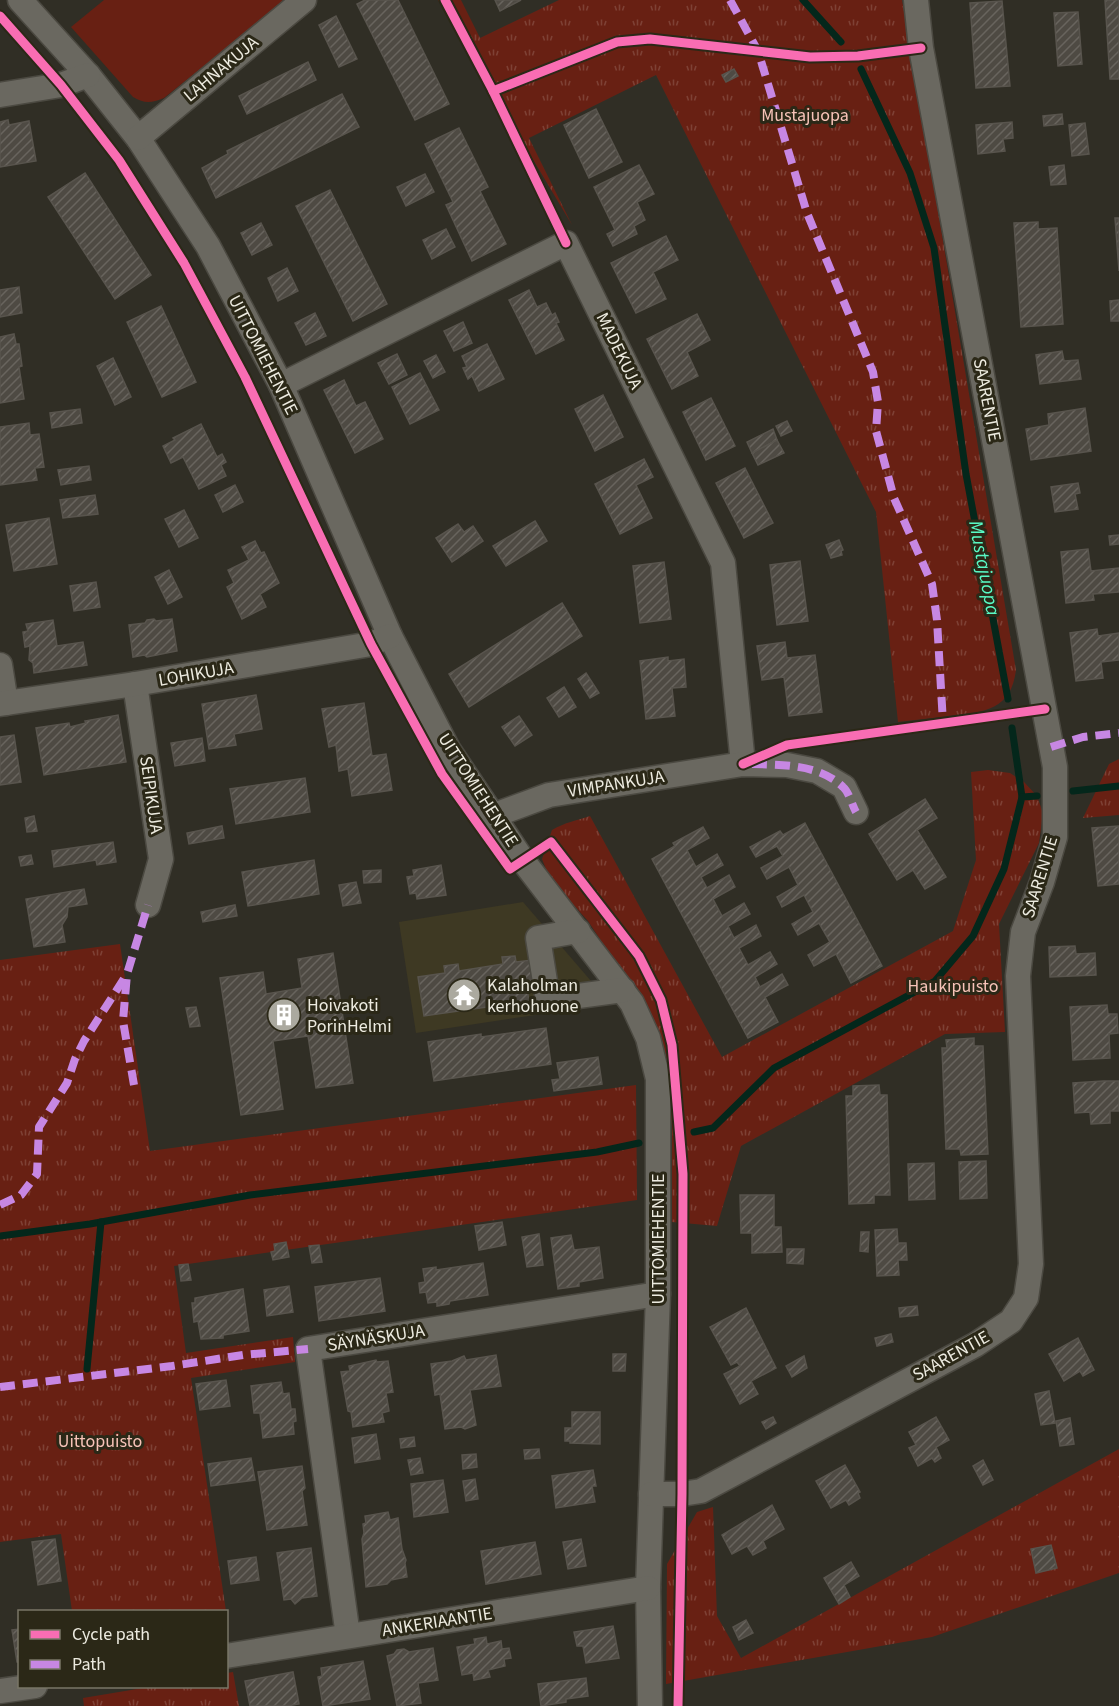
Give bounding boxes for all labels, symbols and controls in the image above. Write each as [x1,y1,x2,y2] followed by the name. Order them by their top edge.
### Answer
[178,30,264,108] street label: LAHNAKUJA
[761,103,849,128] park label: Mustajuopa
[222,291,304,419] street label: UITTOMIEHENTIE
[590,308,648,394] street label: MADEKUJA
[967,356,1007,444] street label: SAARENTIE
[961,518,1007,618] water label: Mustajuopa
[156,655,236,693] street label: LOHIKUJA
[432,728,524,852] street label: UITTOMIEHENTIE
[133,755,169,836] street label: SEIPIKUJA
[566,764,666,804] street label: VIMPANKUJA
[1016,833,1064,921] street label: SAARENTIE
[487,973,578,1019] place label: Kalaholman kerhohuone
[908,974,998,999] park label: Haukipuisto
[446,977,482,1013] temple icon: Kalaholman kerhohuone
[307,993,392,1039] place label: Hoivakoti PorinHelmi
[266,997,302,1033] building icon: Hoivakoti PorinHelmi
[646,1173,671,1305] street label: UITTOMIEHENTIE
[326,1318,427,1358] street label: SÄYNÄSKUJA
[908,1325,994,1387] street label: SAARENTIE
[58,1429,142,1454] park label: Uittopuisto
[380,1601,494,1643] street label: ANKERIAANTIE
[18,1610,228,1688] legend
[72,1622,150,1647] text: Cycle path
[72,1652,106,1677] text: Path

